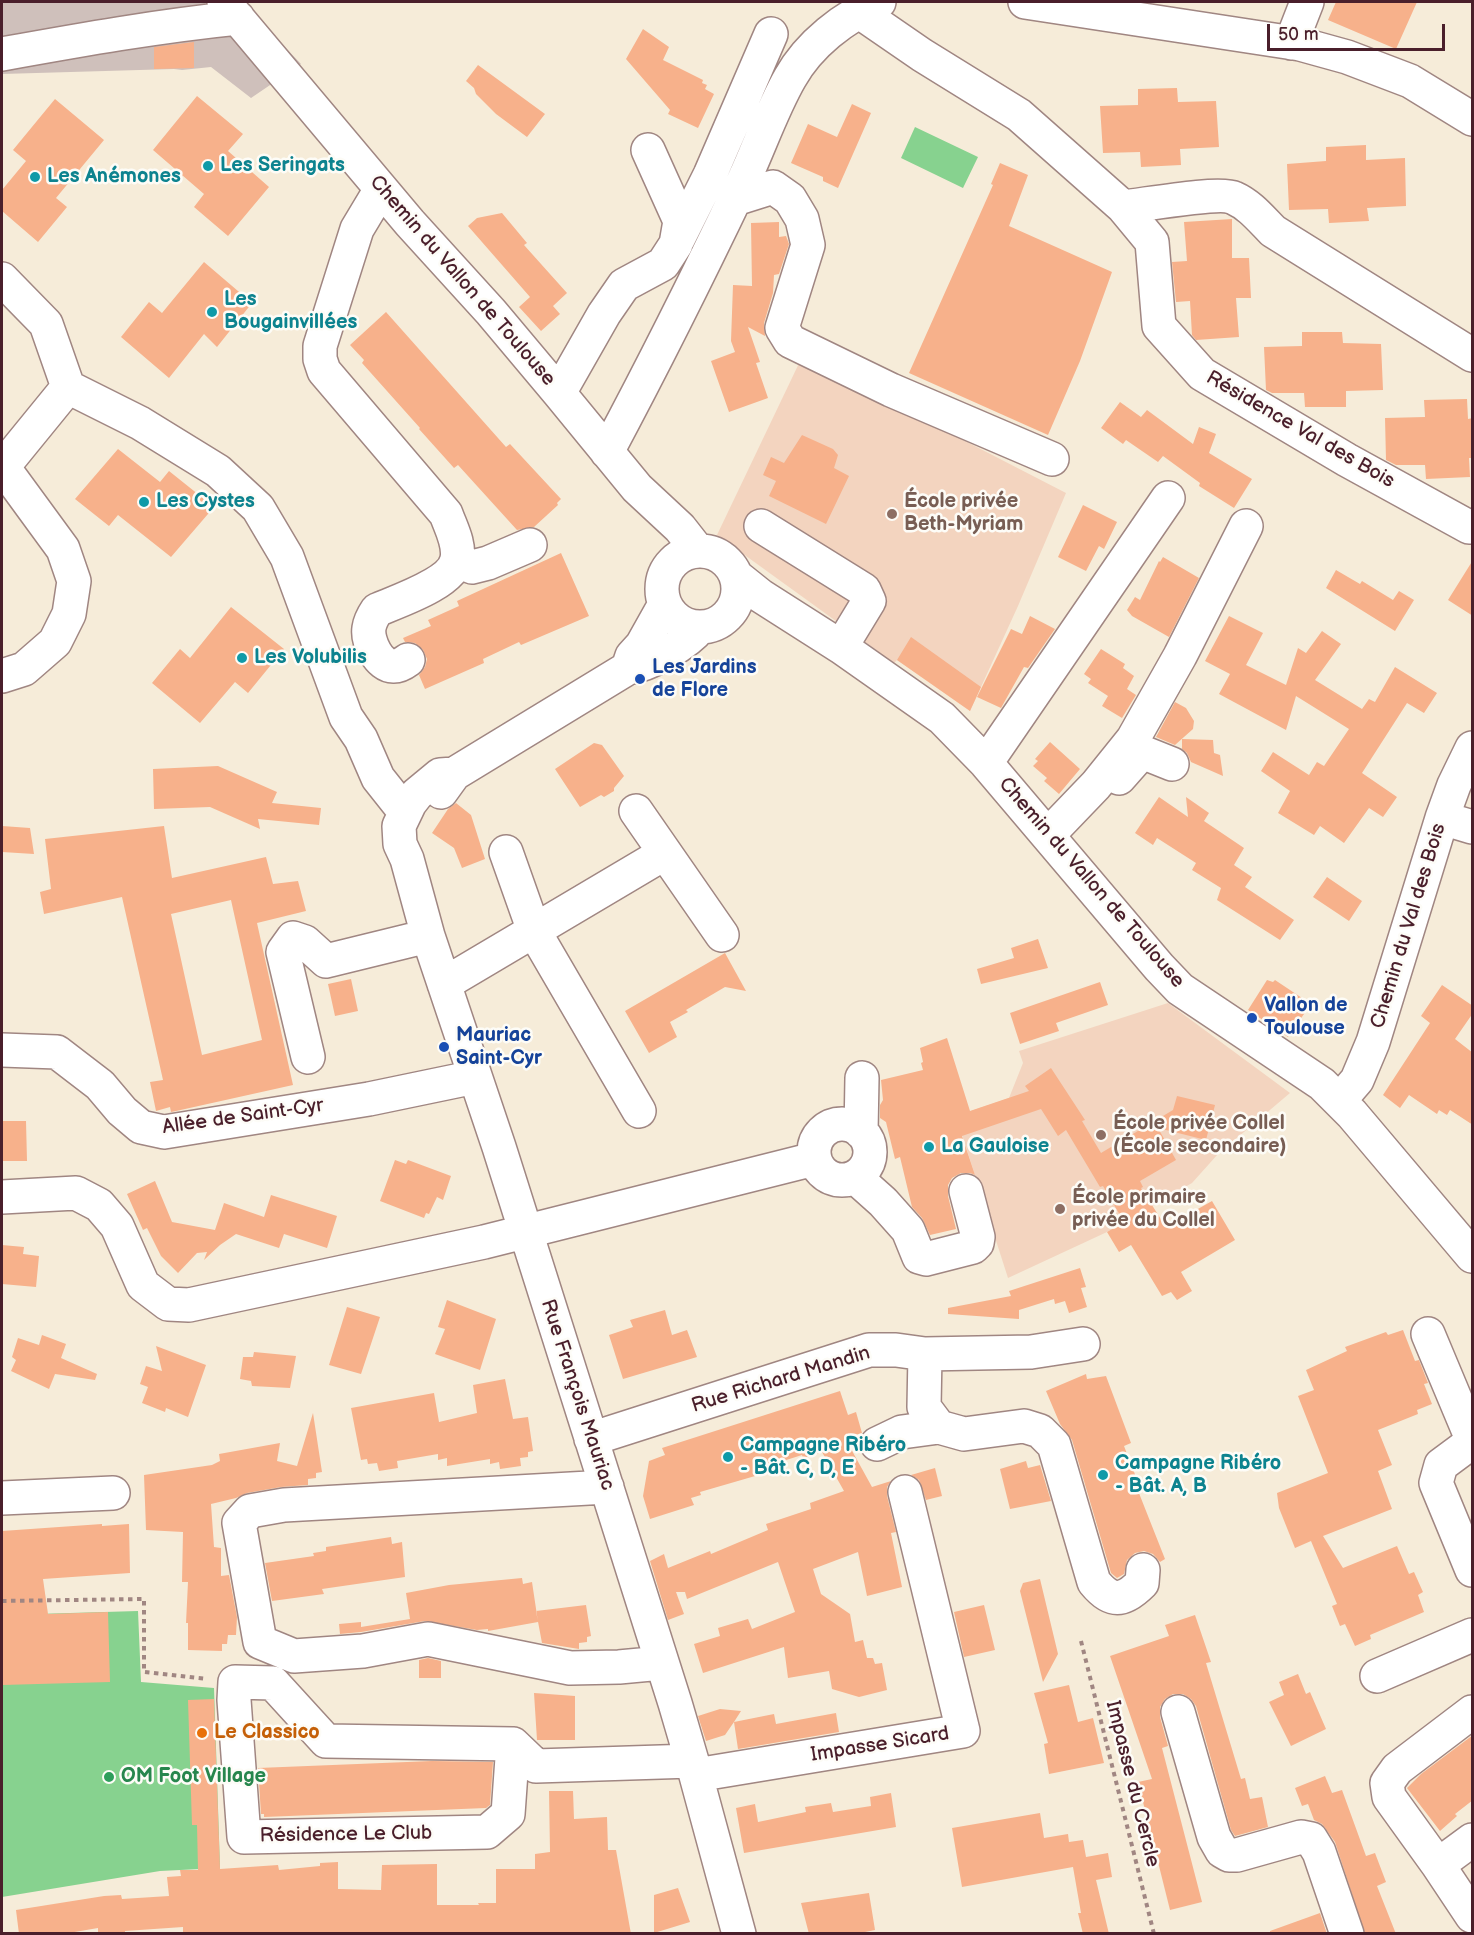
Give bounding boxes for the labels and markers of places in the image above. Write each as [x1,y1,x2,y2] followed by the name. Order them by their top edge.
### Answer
[220,154,345,178] place label: Les Seringats
[201,159,215,173] marker: Les Seringats
[47,165,181,189] place label: Les Anémones
[28,170,42,184] marker: Les Anémones
[224,288,357,335] place label: Les Bougainvillées
[205,305,219,319] marker: Les Bougainvillées
[156,490,255,514] place label: Les Cystes
[904,490,1023,537] place label: École privée Beth-Myriam
[137,495,151,509] marker: Les Cystes
[885,507,899,521] marker: École privée Beth-Myriam
[254,646,367,670] place label: Les Volubilis
[235,651,249,665] marker: Les Volubilis
[652,656,756,703] place label: Les Jardins de Flore
[633,672,647,686] marker: Les Jardins de Flore
[1264,994,1347,1041] place label: Vallon de Toulouse
[1245,1011,1259,1025] marker: Vallon de Toulouse
[456,1024,542,1071] place label: Mauriac Saint-Cyr
[437,1040,451,1054] marker: Mauriac Saint-Cyr
[1113,1112,1286,1159] place label: École privée Collel (École secondaire)
[1094,1128,1108,1142] marker: École privée Collel (École secondaire)
[941,1135,1049,1159] place label: La Gauloise
[922,1140,936,1154] marker: La Gauloise
[1072,1186,1215,1233] place label: École primaire privée du Collel
[1053,1202,1067,1216] marker: École primaire privée du Collel
[740,1434,906,1481] place label: Campagne Ribéro - Bât. C, D, E
[721,1450,735,1464] marker: Campagne Ribéro - Bât. C, D, E
[1115,1452,1281,1499] place label: Campagne Ribéro - Bât. A, B
[1096,1468,1110,1482] marker: Campagne Ribéro - Bât. A, B
[214,1721,320,1745] place label: Le Classico
[195,1726,209,1740] marker: Le Classico
[121,1765,266,1789] place label: OM Foot Village
[102,1770,116,1784] marker: OM Foot Village

